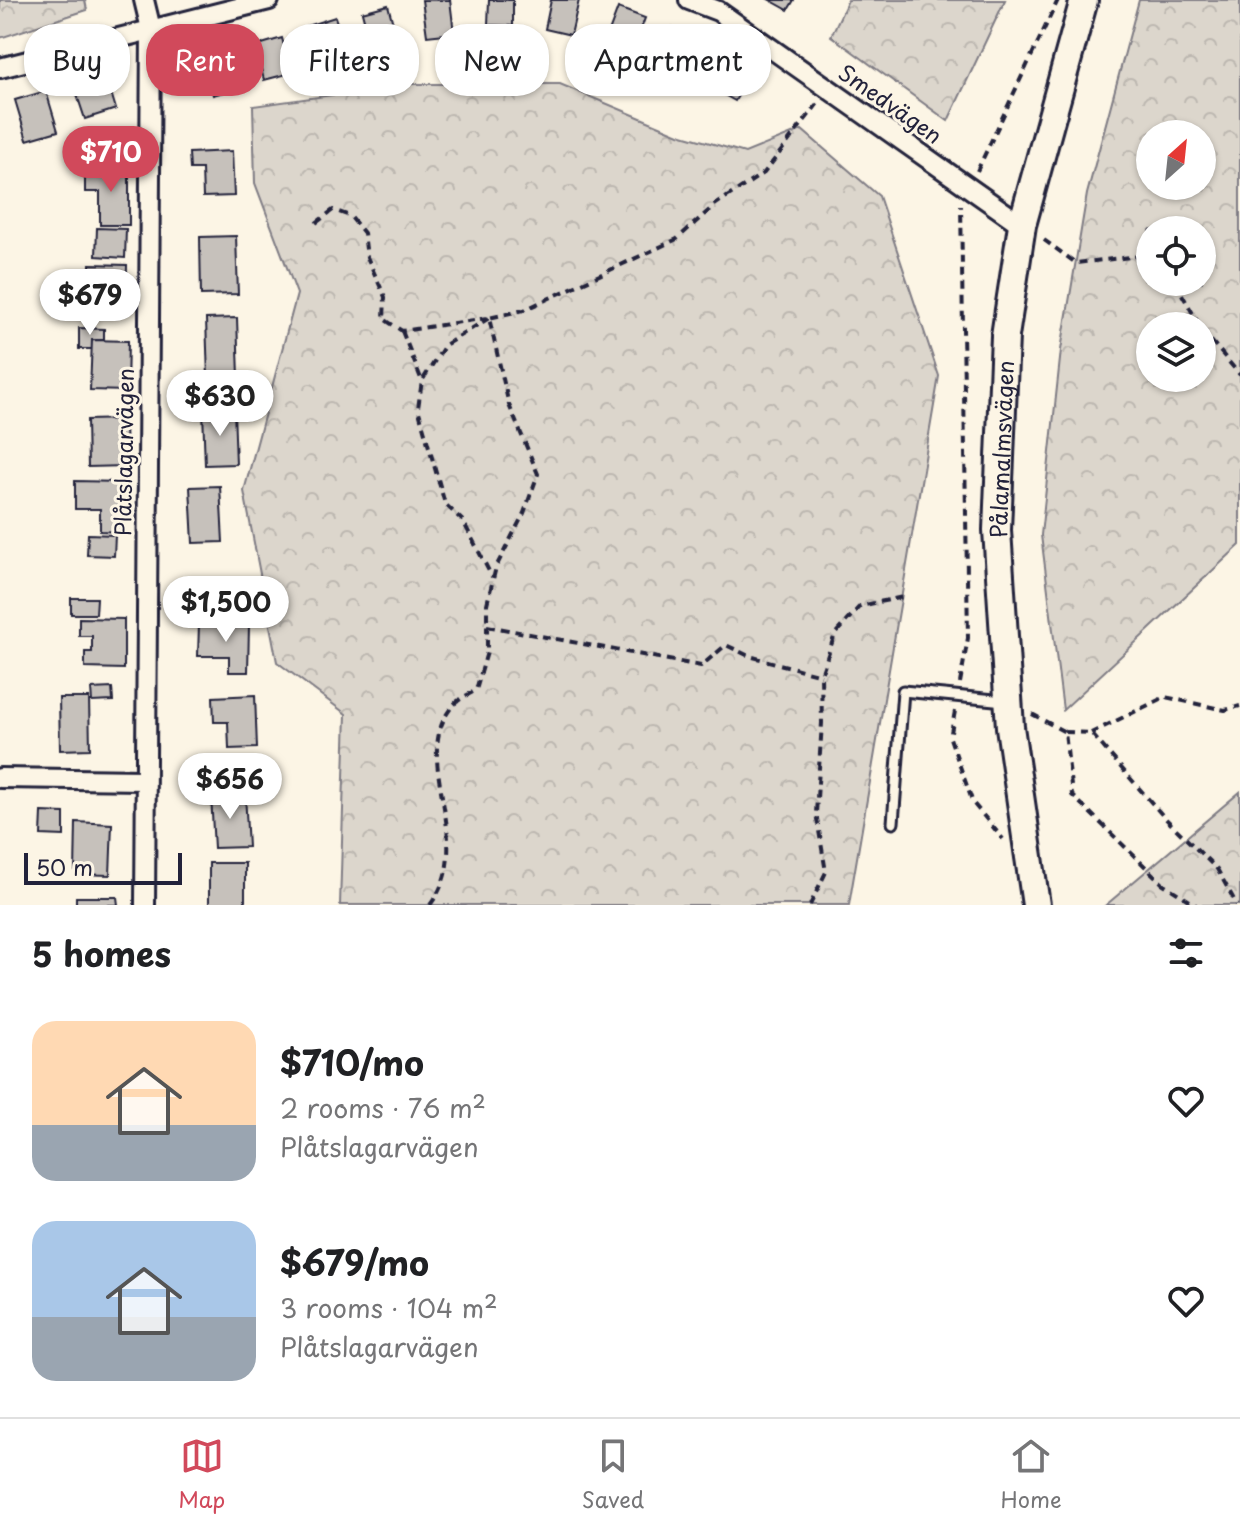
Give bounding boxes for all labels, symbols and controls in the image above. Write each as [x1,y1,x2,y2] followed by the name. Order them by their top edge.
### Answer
[24,24,130,96] chip: Buy
[146,24,264,96] chip: Rent
[280,24,419,96] chip: Filters
[435,24,549,96] chip: New
[565,24,771,96] chip: Apartment
[833,55,949,151] street label: Smedvägen
[1136,120,1216,200] north arrow
[1136,120,1216,392] map controls
[64,126,158,194] pin: $710
[80,132,142,171] text: $710
[1136,216,1216,296] button: locate
[43,269,137,337] pin: $679
[58,275,122,314] text: $679
[1136,312,1216,392] button: layers
[980,360,1020,540] street label: Pålamalmsvägen
[105,368,141,536] street label: Plåtslagarvägen
[173,370,267,438] pin: $630
[184,376,256,415] text: $630
[161,576,291,644] pin: $1,500
[181,582,271,621] text: $1,500
[183,753,277,821] pin: $656
[196,759,264,798] text: $656
[24,849,182,885] scale bar
[36,850,93,883] text: 50 m
[32,927,171,979] text: 5 homes
[1164,931,1208,975] icon: filters
[280,1036,424,1088] text: $710/mo
[96,1053,192,1149] icon: home
[1164,1079,1208,1123] icon: heart
[280,1088,486,1127] text: 2 rooms · 76 m²
[280,1127,479,1166] text: Plåtslagarvägen
[280,1236,429,1288] text: $679/mo
[96,1253,192,1349] icon: home
[1164,1279,1208,1323] icon: heart
[280,1288,498,1327] text: 3 rooms · 104 m²
[280,1327,479,1366] text: Plåtslagarvägen
[178,1434,225,1515] tab: Map
[582,1434,644,1515] tab: Saved
[1001,1434,1062,1515] tab: Home

